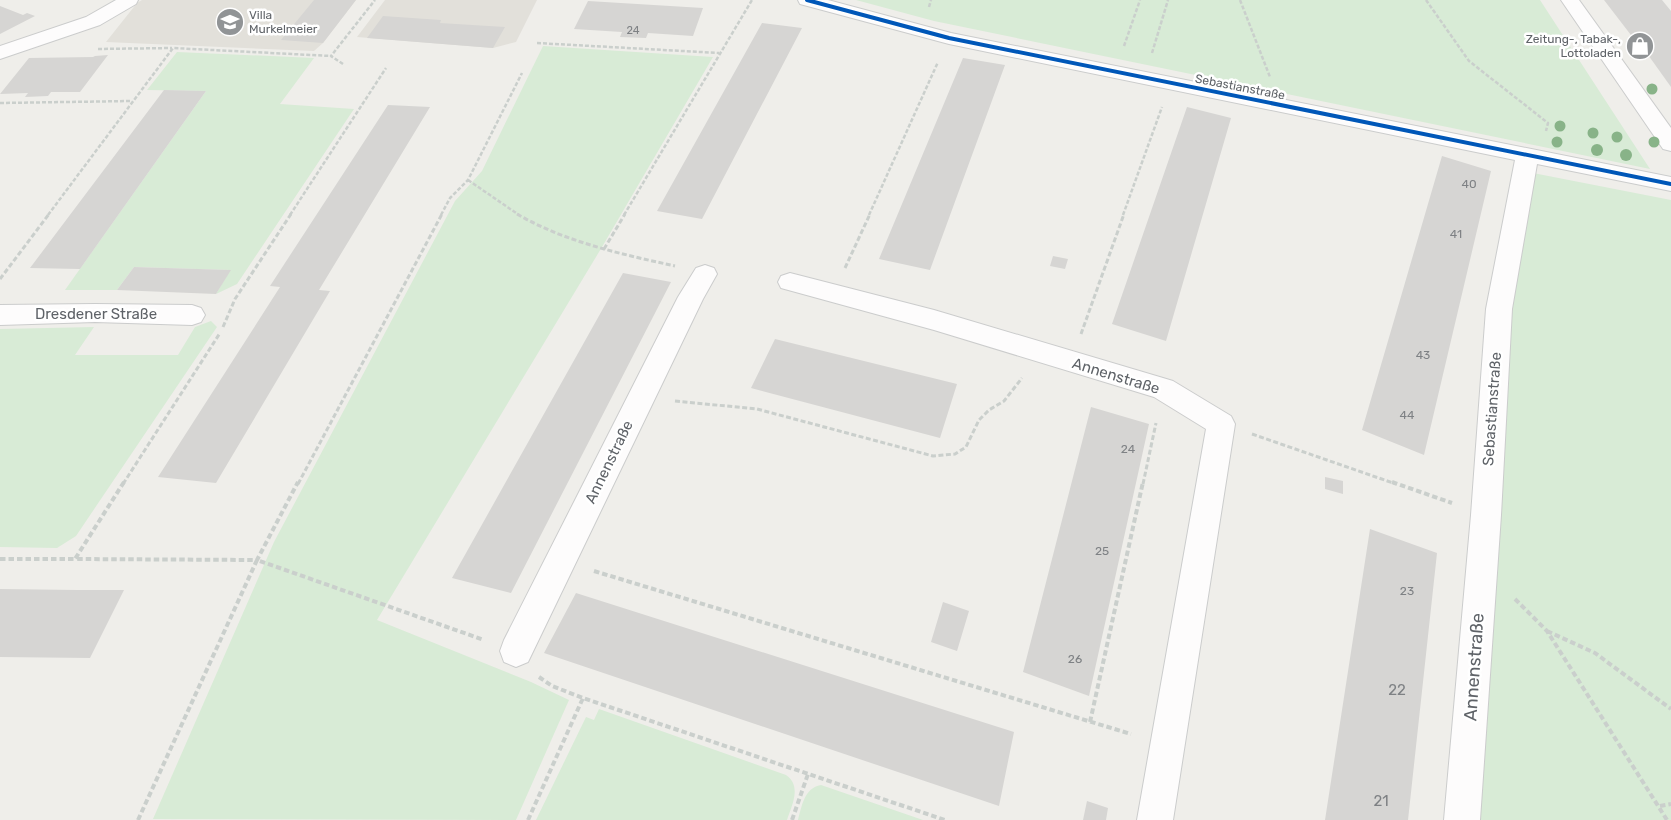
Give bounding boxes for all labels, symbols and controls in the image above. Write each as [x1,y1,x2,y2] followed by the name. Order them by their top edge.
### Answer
[215,7,245,37] school or university icon: Villa Murkelmeier
[249,8,318,36] place label: Villa Murkelmeier
[626,24,640,37] house number: 24
[1625,31,1655,61] shop icon: Zeitung-, Tabak-, Lottoladen
[1526,32,1621,60] place label: Zeitung-, Tabak-, Lottoladen
[1194,71,1286,103] street label: Sebastianstraße
[1461,177,1477,191] house number: 40
[1450,227,1462,241] house number: 41
[35,305,157,323] street label: Dresdener Straße
[1416,348,1430,362] house number: 43
[1479,351,1505,467] street label: Sebastianstraße
[1070,354,1162,398] street label: Annenstraße
[1400,408,1415,422] house number: 44
[581,417,637,507] street label: Annenstraße
[1121,442,1136,456] house number: 24
[1095,544,1109,558] house number: 25
[1400,584,1414,598] house number: 23
[1459,612,1489,722] street label: Annenstraße
[1068,652,1082,666] house number: 26
[1388,681,1406,699] house number: 22
[1373,792,1389,810] house number: 21

